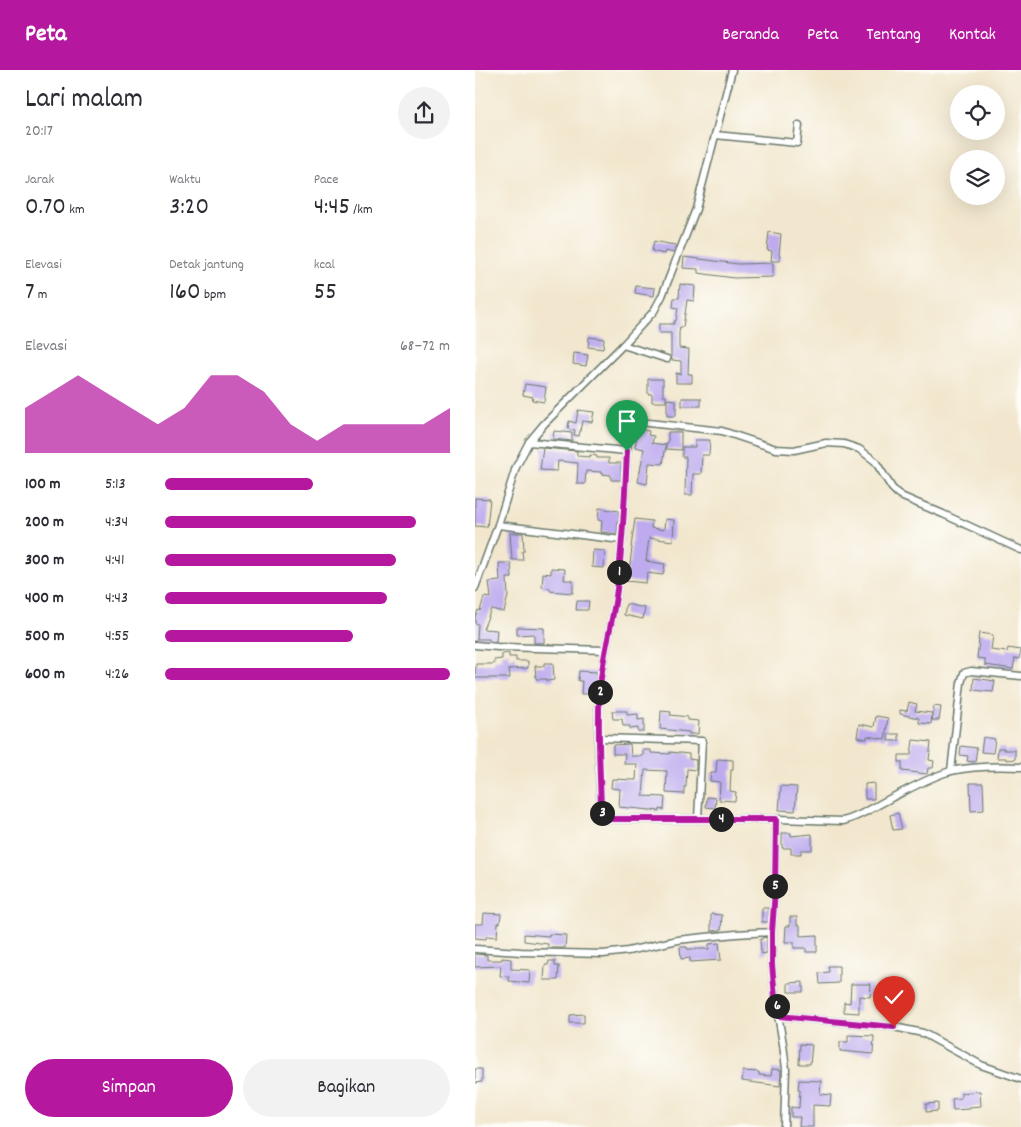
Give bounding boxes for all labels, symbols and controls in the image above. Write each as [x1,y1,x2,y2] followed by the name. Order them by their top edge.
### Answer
[25,18,67,52] text: Peta
[722,23,779,48] text: Beranda
[807,23,838,48] text: Peta
[866,23,921,48] text: Tentang
[949,23,996,48] text: Kontak
[25,81,143,121] text: Lari malam
[950,85,1005,205] map controls
[950,85,1005,140] button: locate
[398,87,450,139] button: share
[25,120,53,143] text: 20:17
[950,150,1005,205] button: layers
[25,170,54,190] text: Jarak
[169,170,201,190] text: Waktu
[314,170,338,190] text: Pace
[25,190,66,226] text: 0.70
[169,190,209,226] text: 3:20
[314,190,350,226] text: 4:45
[66,200,85,220] text: km
[350,200,373,220] text: /km
[25,255,62,275] text: Elevasi
[169,255,244,275] text: Detak jantung
[314,255,335,275] text: kcal
[25,275,35,311] text: 7
[169,275,201,311] text: 160
[314,275,337,311] text: 55
[35,285,47,305] text: m
[201,285,226,305] text: bpm
[25,335,67,358] text: Elevasi
[400,335,450,358] text: 68–72 m
[606,400,648,451] pin
[613,407,641,435] icon: arrive
[25,473,61,496] text: 100 m
[105,473,126,496] text: 5:13
[25,511,64,534] text: 200 m
[105,511,128,534] text: 4:34
[25,549,64,572] text: 300 m
[105,549,124,572] text: 4:41
[607,560,631,584] pin: 1
[618,562,621,582] text: 1
[25,587,64,610] text: 400 m
[105,587,128,610] text: 4:43
[25,625,65,648] text: 500 m
[105,625,129,648] text: 4:55
[25,663,65,686] text: 600 m
[105,663,129,686] text: 4:26
[587,680,613,704] pin: 2
[597,682,604,702] text: 2
[589,800,615,826] pin: 3
[599,803,606,823] text: 3
[709,806,733,832] pin: 4
[719,809,724,829] text: 4
[763,874,787,898] pin: 5
[772,876,779,896] text: 5
[873,976,915,1027] pin
[880,983,908,1011] icon: check
[765,994,789,1018] pin: 6
[774,996,781,1016] text: 6
[25,1059,233,1117] button: Simpan
[243,1059,450,1117] button: Bagikan

